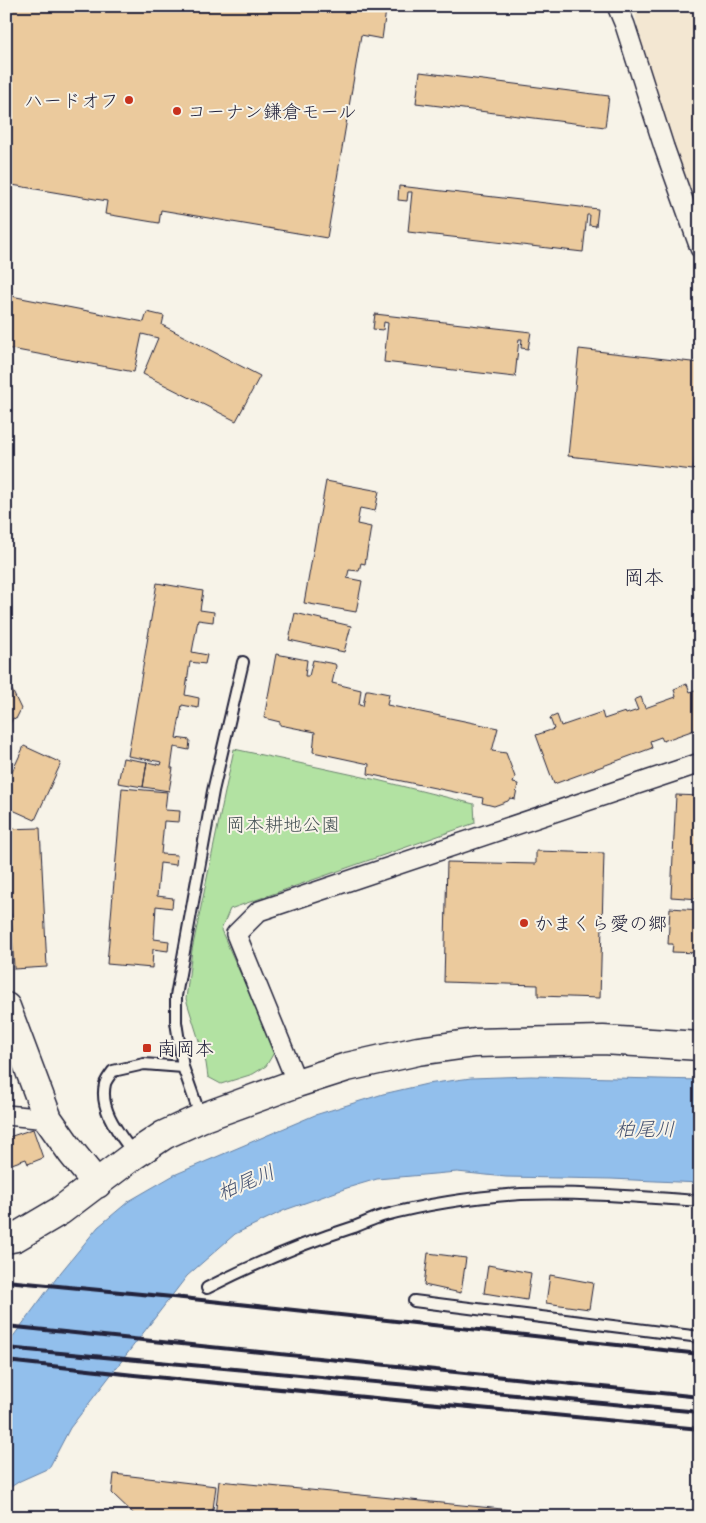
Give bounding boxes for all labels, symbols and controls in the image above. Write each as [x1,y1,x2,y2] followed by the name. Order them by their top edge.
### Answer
[24,88,119,113] place label: ハードオフ
[123,94,135,106] marker: ハードオフ
[187,99,357,124] place label: コーナン鎌倉モール
[171,105,183,117] marker: コーナン鎌倉モール
[624,564,664,590] district label: 岡本
[226,812,340,837] park label: 岡本耕地公園
[534,911,667,936] place label: かまくら愛の郷
[518,917,530,929] marker: かまくら愛の郷
[157,1036,214,1061] place label: 南岡本
[141,1042,153,1054] marker: 南岡本
[615,1116,675,1142] water label: 柏尾川
[213,1158,279,1206] water label: 柏尾川

